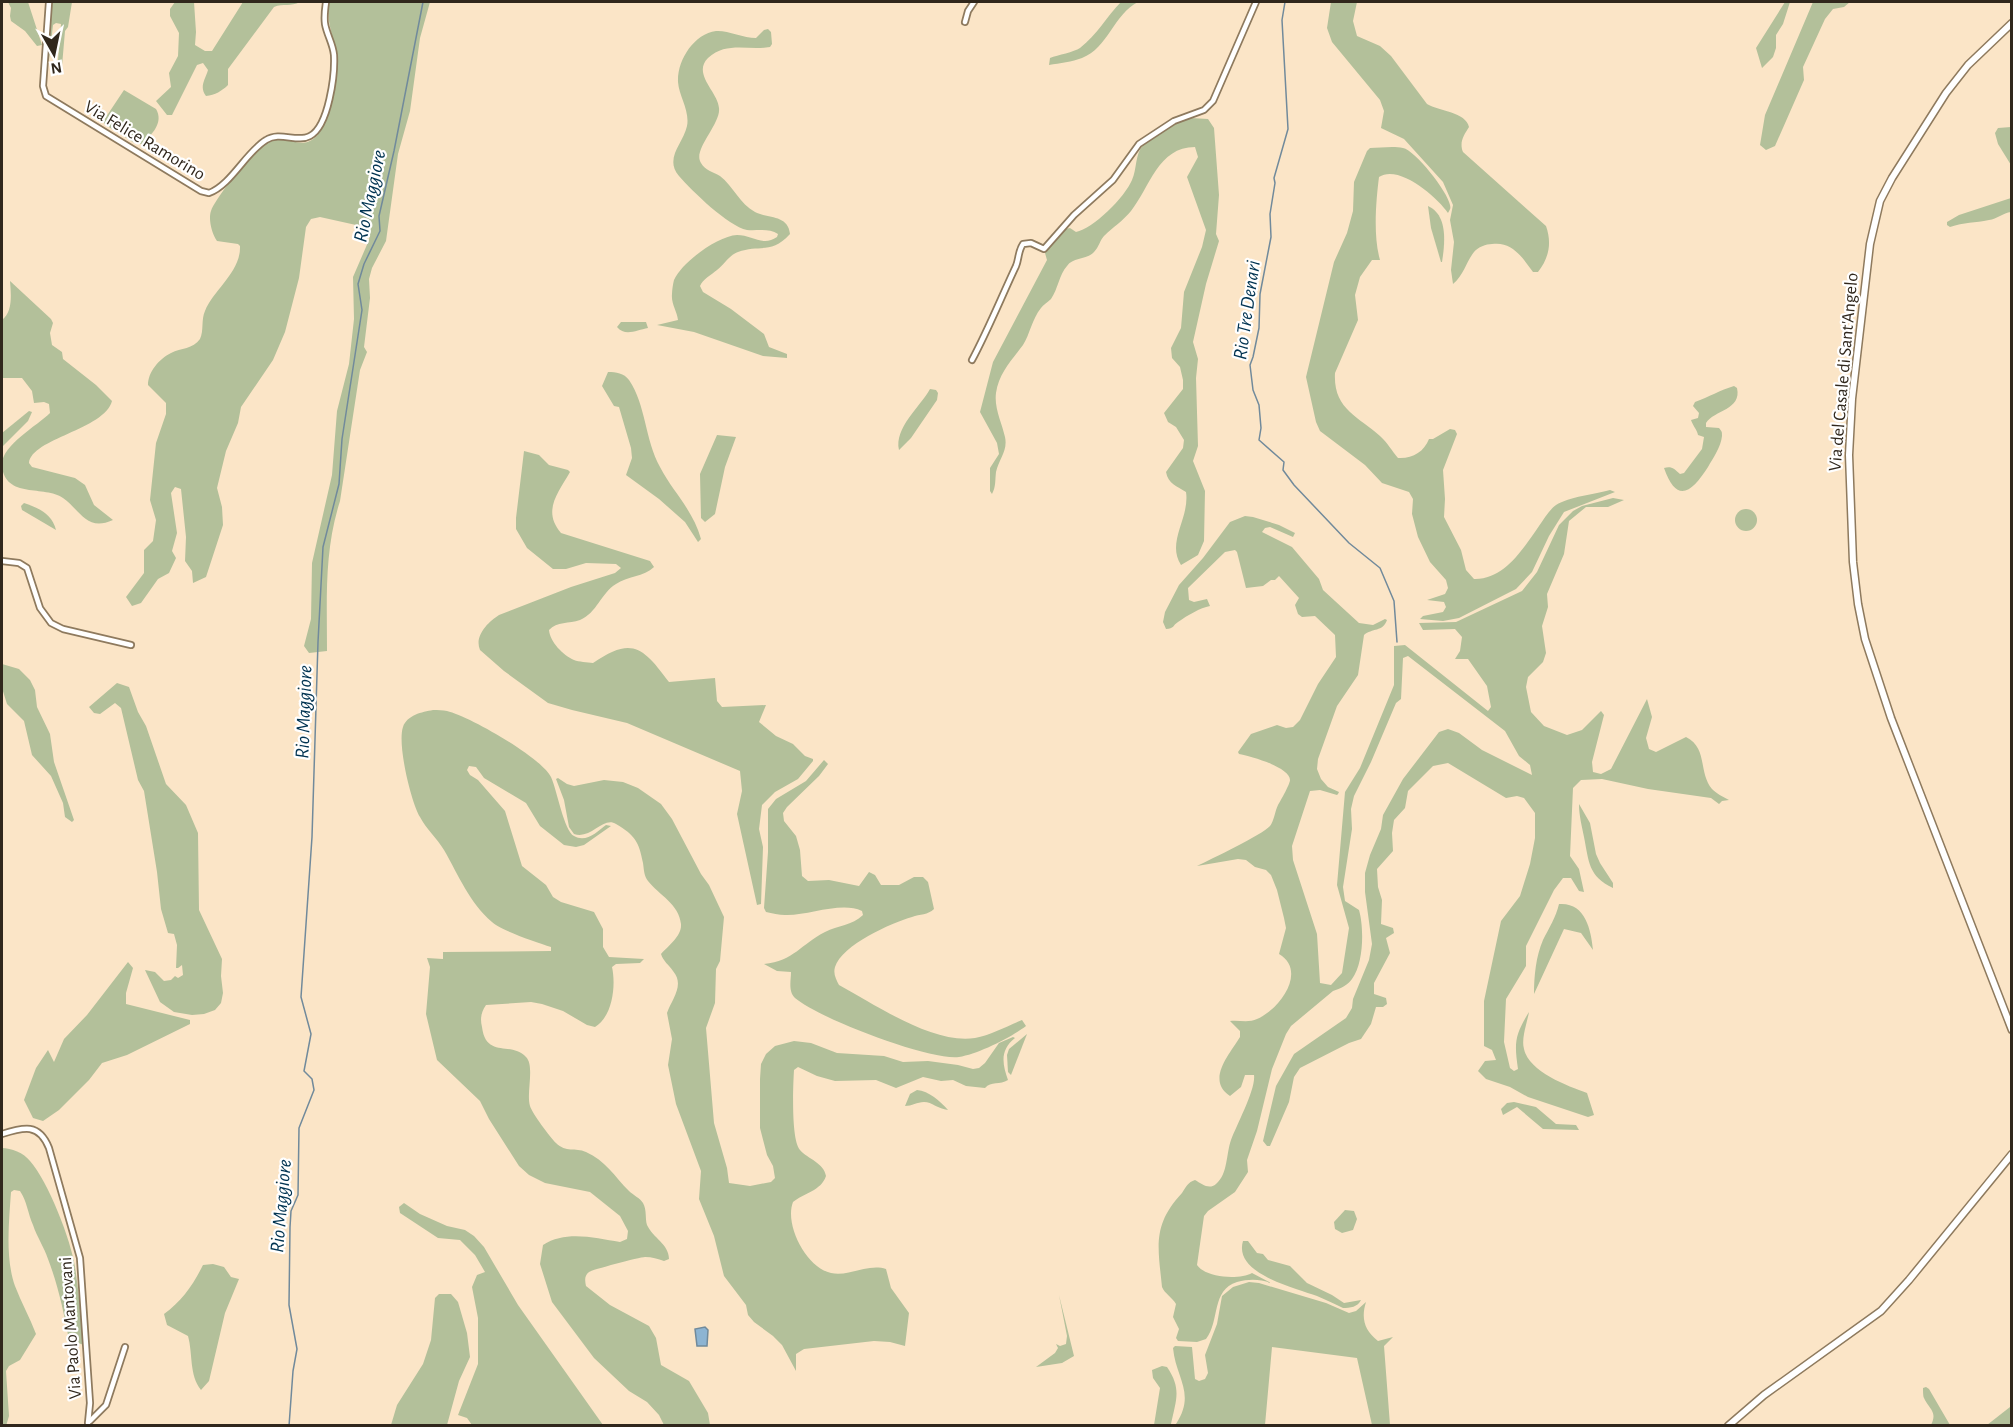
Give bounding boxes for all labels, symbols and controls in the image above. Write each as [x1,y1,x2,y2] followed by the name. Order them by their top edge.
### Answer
[24,24,84,84] north arrow
[49,59,63,77] text: N
[81,98,208,184] street label: Via Felice Ramorino
[350,148,390,244] water label: Rio Maggiore
[1230,259,1264,361] water label: Rio Tre Denari
[1826,272,1862,472] street label: Via del Casale di Sant'Angelo
[292,664,316,759] water label: Rio Maggiore
[267,1158,295,1254] water label: Rio Maggiore
[57,1256,85,1400] street label: Via Paolo Mantovani

